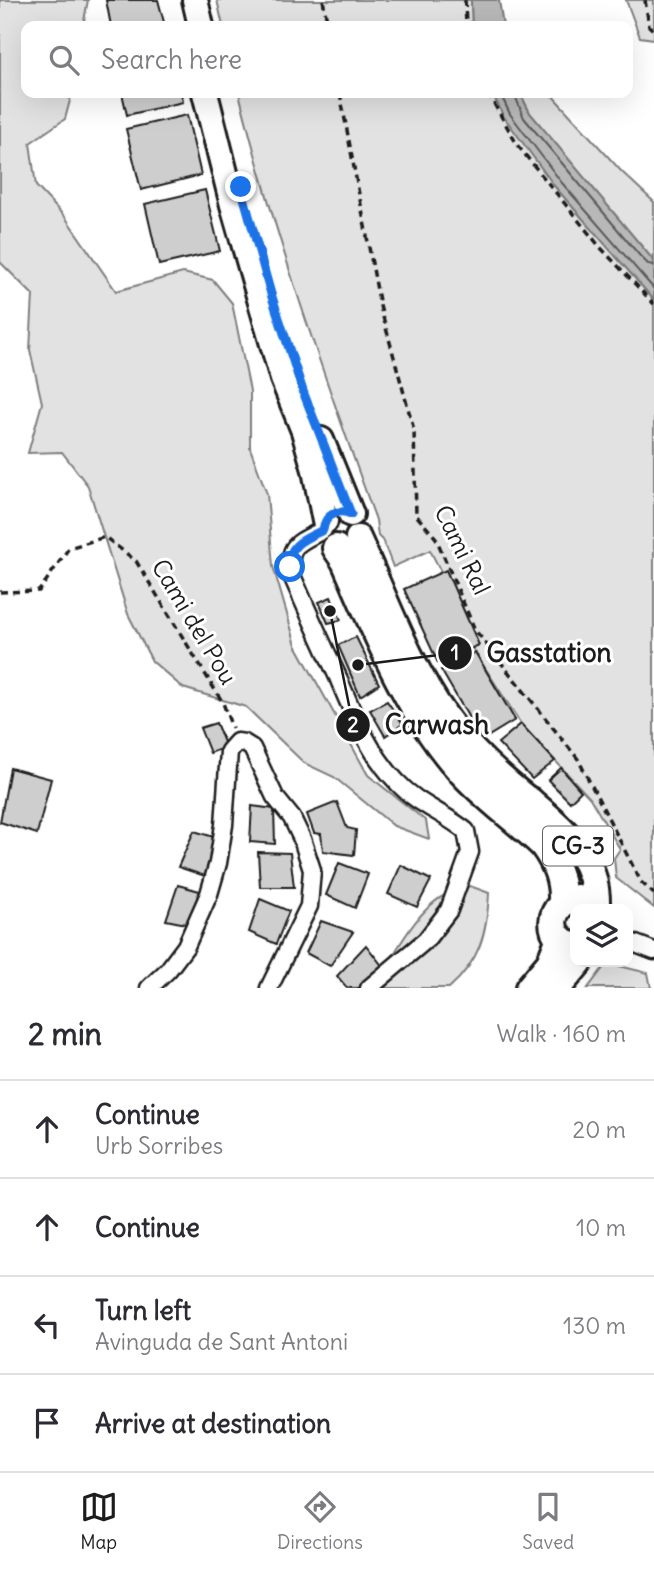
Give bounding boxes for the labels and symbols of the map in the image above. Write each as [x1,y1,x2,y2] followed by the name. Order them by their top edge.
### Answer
[225,171,256,202] route end
[428,500,497,599] street label: Cami Ral
[274,551,305,582] route start
[146,553,244,690] street label: Cami del Pou
[437,630,626,677] callout: Gasstation
[486,636,612,669] text: Gasstation
[451,639,459,666] text: 1
[335,701,503,748] callout: Carwash
[385,708,489,741] text: Carwash
[347,711,359,738] text: 2
[543,826,613,866] road number: CG-3

